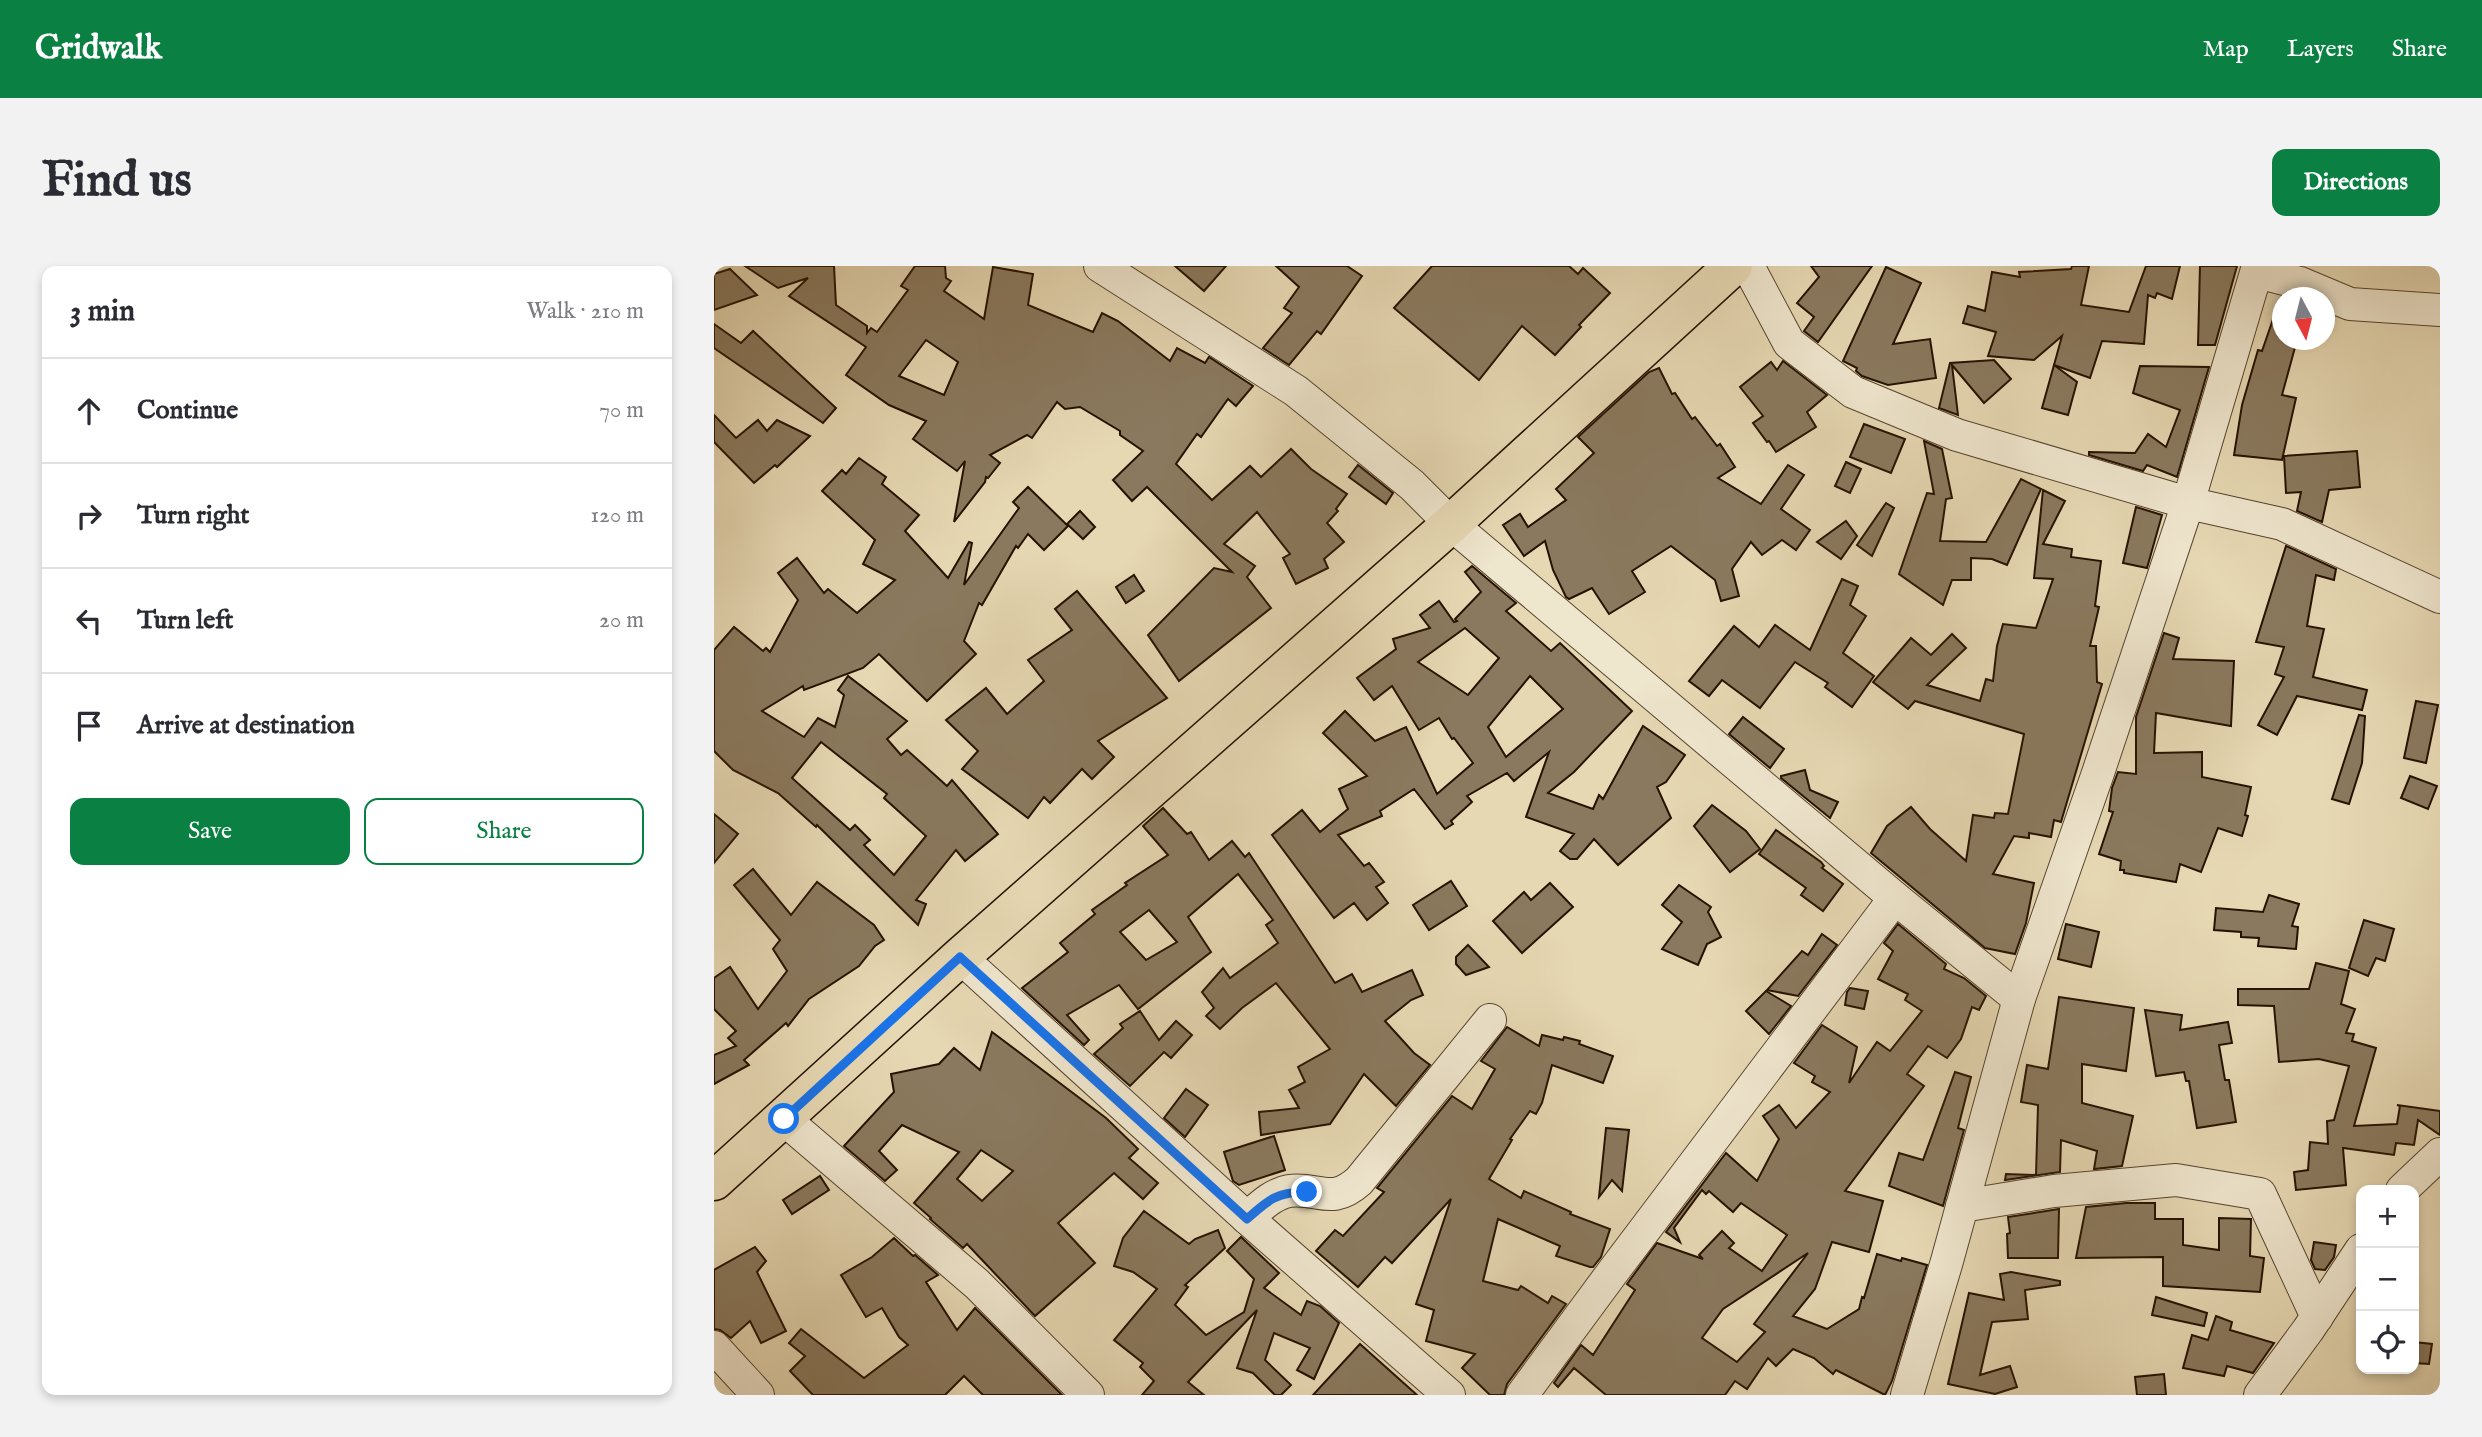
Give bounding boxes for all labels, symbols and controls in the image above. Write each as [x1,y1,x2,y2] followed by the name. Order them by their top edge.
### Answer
[35,28,162,70] text: Gridwalk
[2203,34,2249,65] text: Map
[2287,34,2354,65] text: Layers
[2392,34,2447,65] text: Share
[2272,149,2440,216] button: Directions
[42,151,192,213] text: Find us
[2272,287,2335,350] north arrow
[70,293,135,331] text: 3 min
[527,297,644,326] text: Walk · 210 m
[70,392,108,430] icon: ahead
[137,394,238,427] text: Continue
[599,396,644,425] text: 70 m
[70,497,108,535] icon: right
[137,499,250,532] text: Turn right
[591,501,644,530] text: 120 m
[70,602,108,640] icon: left
[137,604,234,637] text: Turn left
[599,606,644,635] text: 20 m
[70,707,108,745] icon: arrive
[137,709,355,742] text: Arrive at destination
[70,798,350,865] button: Save
[364,798,644,865] button: Share
[768,1103,799,1134] route start
[1291,1176,1322,1207] route end
[2356,1185,2419,1374] map controls
[2356,1185,2419,1248] button: +
[2356,1248,2419,1311] button: −
[2356,1311,2419,1374] button: locate

